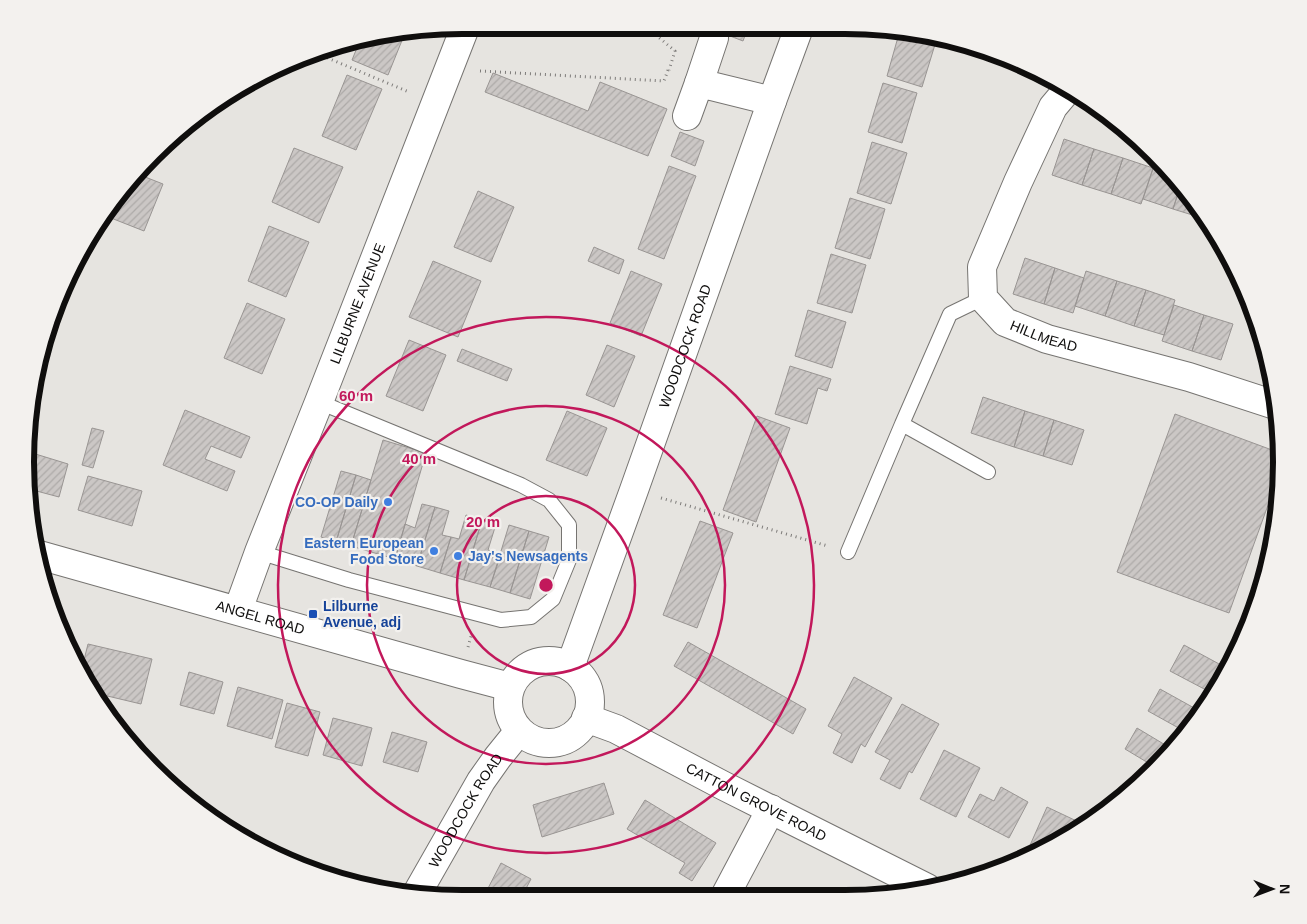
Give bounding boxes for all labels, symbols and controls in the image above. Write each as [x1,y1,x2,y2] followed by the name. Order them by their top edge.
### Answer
[327,241,388,366] street label: LILBURNE AVENUE
[656,282,714,410] street label: WOODCOCK ROAD
[1008,317,1079,355] street label: HILLMEAD
[339,387,373,404] text: 60 m
[402,450,436,467] text: 40 m
[295,494,378,510] place label: CO-OP Daily
[382,496,394,508] marker: CO-OP Daily
[466,513,500,530] text: 20 m
[304,535,424,567] place label: Eastern European Food Store
[428,545,440,557] marker: Eastern European Food Store
[468,548,588,564] place label: Jay's Newsagents
[452,550,464,562] marker: Jay's Newsagents
[537,576,555,594] centre of rings
[214,597,307,638] street label: ANGEL ROAD
[323,598,401,630] place label: Lilburne Avenue, adj
[307,608,319,620] marker: Lilburne Avenue, adj
[425,750,506,870] street label: WOODCOCK ROAD
[683,759,829,844] street label: CATTON GROVE ROAD
[1247,864,1297,914] north arrow
[1277,884,1293,894] text: N

